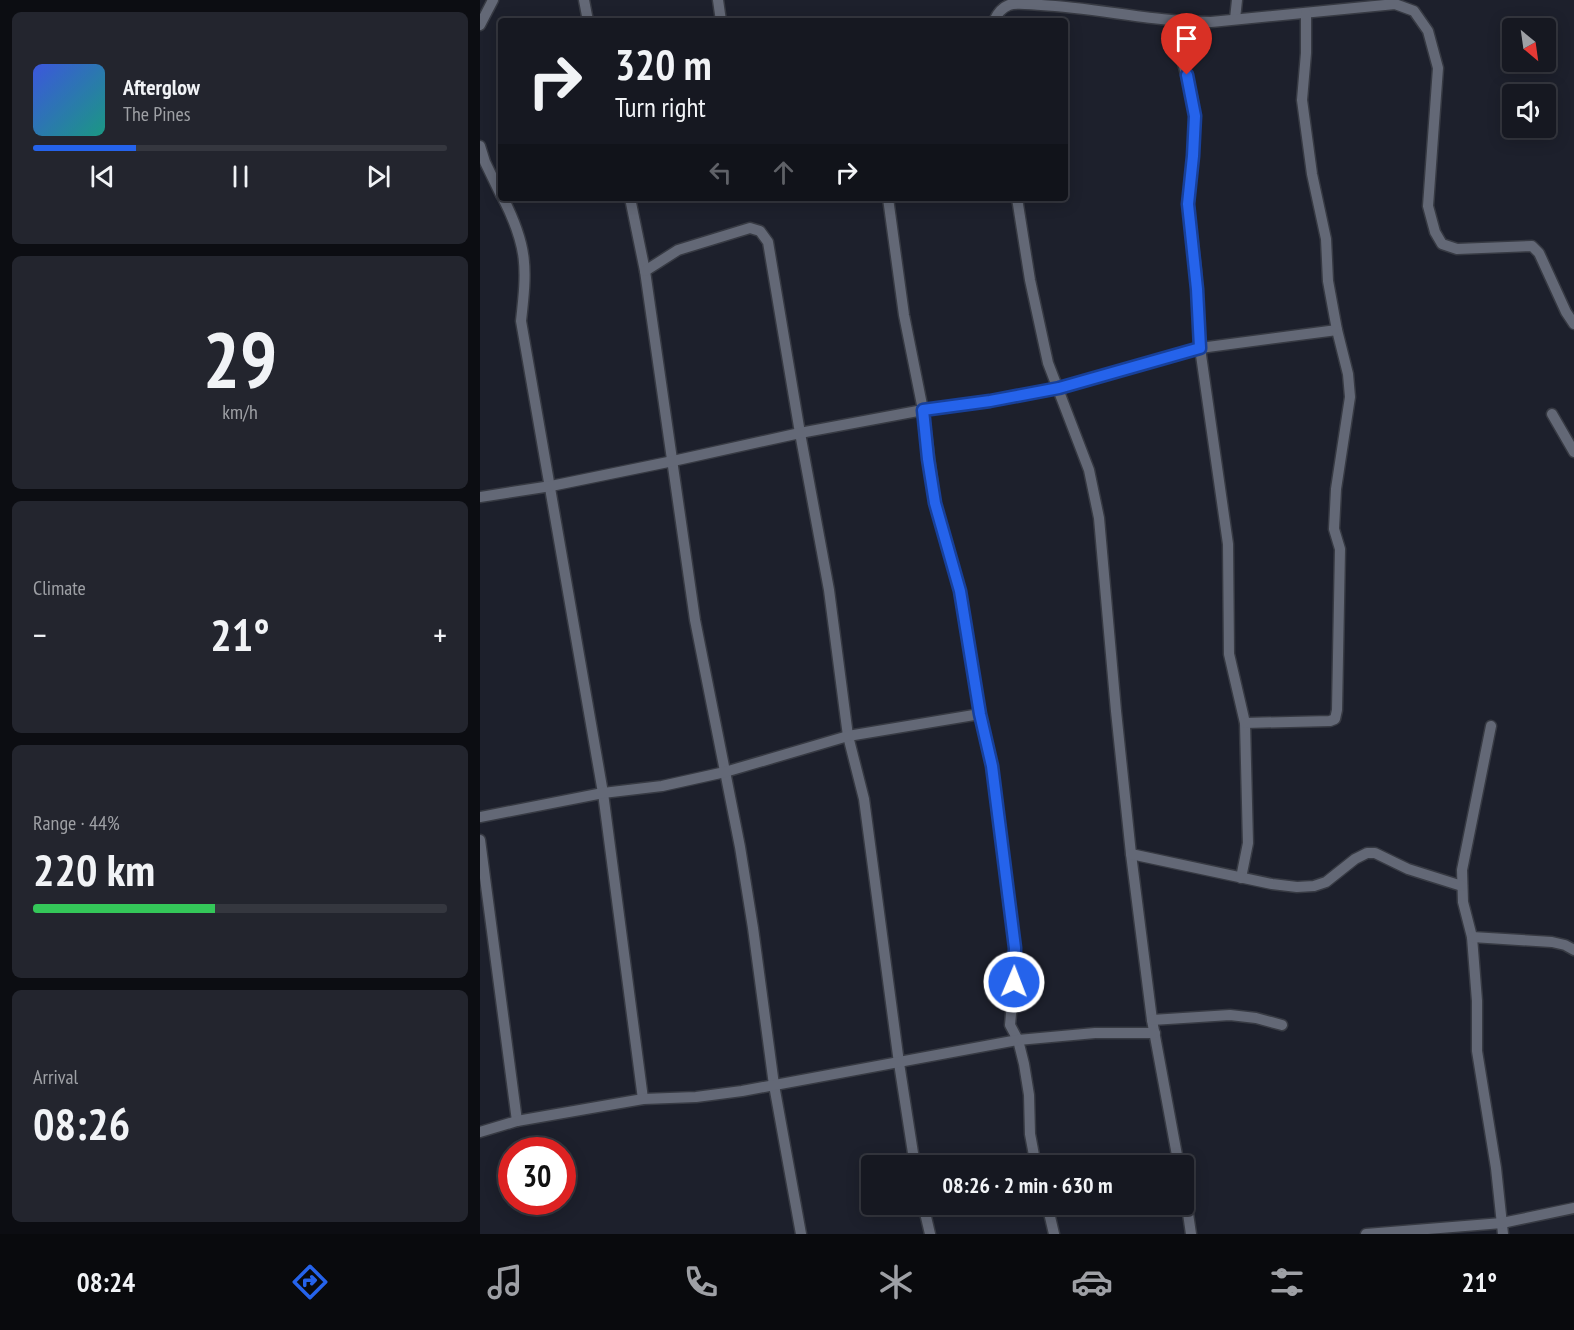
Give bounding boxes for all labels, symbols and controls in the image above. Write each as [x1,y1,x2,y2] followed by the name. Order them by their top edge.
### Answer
[1161,13,1212,75] pin
[1502,18,1556,72] north arrow
[1502,18,1556,138] map controls
[1170,22,1203,55] icon: arrive
[615,37,712,92] text: 320 m
[516,42,594,120] icon: right
[123,73,200,101] text: Afterglow
[1502,84,1556,138] button: sound
[615,90,706,124] text: Turn right
[123,101,190,127] text: The Pines
[704,156,737,189] icon: left
[767,156,800,189] icon: ahead
[830,156,863,189] icon: right
[86,160,119,193] icon: previous
[224,160,257,193] icon: pause
[362,160,395,193] icon: next
[203,309,277,410] text: 29
[222,399,258,425] text: km/h
[33,575,86,601] text: Climate
[210,605,270,663] text: 21°
[33,613,47,656] text: −
[433,613,447,656] text: +
[33,810,120,836] text: Range · 44%
[33,840,155,898] text: 220 km
[982,950,1046,1014] position arrow
[33,1064,78,1090] text: Arrival
[33,1094,130,1152] text: 08:26
[498,1137,576,1215] speed limit sign: 30
[942,1171,1113,1199] text: 08:26 · 2 min · 630 m
[289,1261,331,1303] icon: directions
[484,1261,526,1303] icon: music
[680,1261,722,1303] icon: phone
[875,1261,917,1303] icon: climate
[1071,1261,1113,1303] icon: car
[1266,1261,1308,1303] icon: filters
[77,1265,135,1299] text: 08:24
[1462,1265,1497,1299] text: 21°

